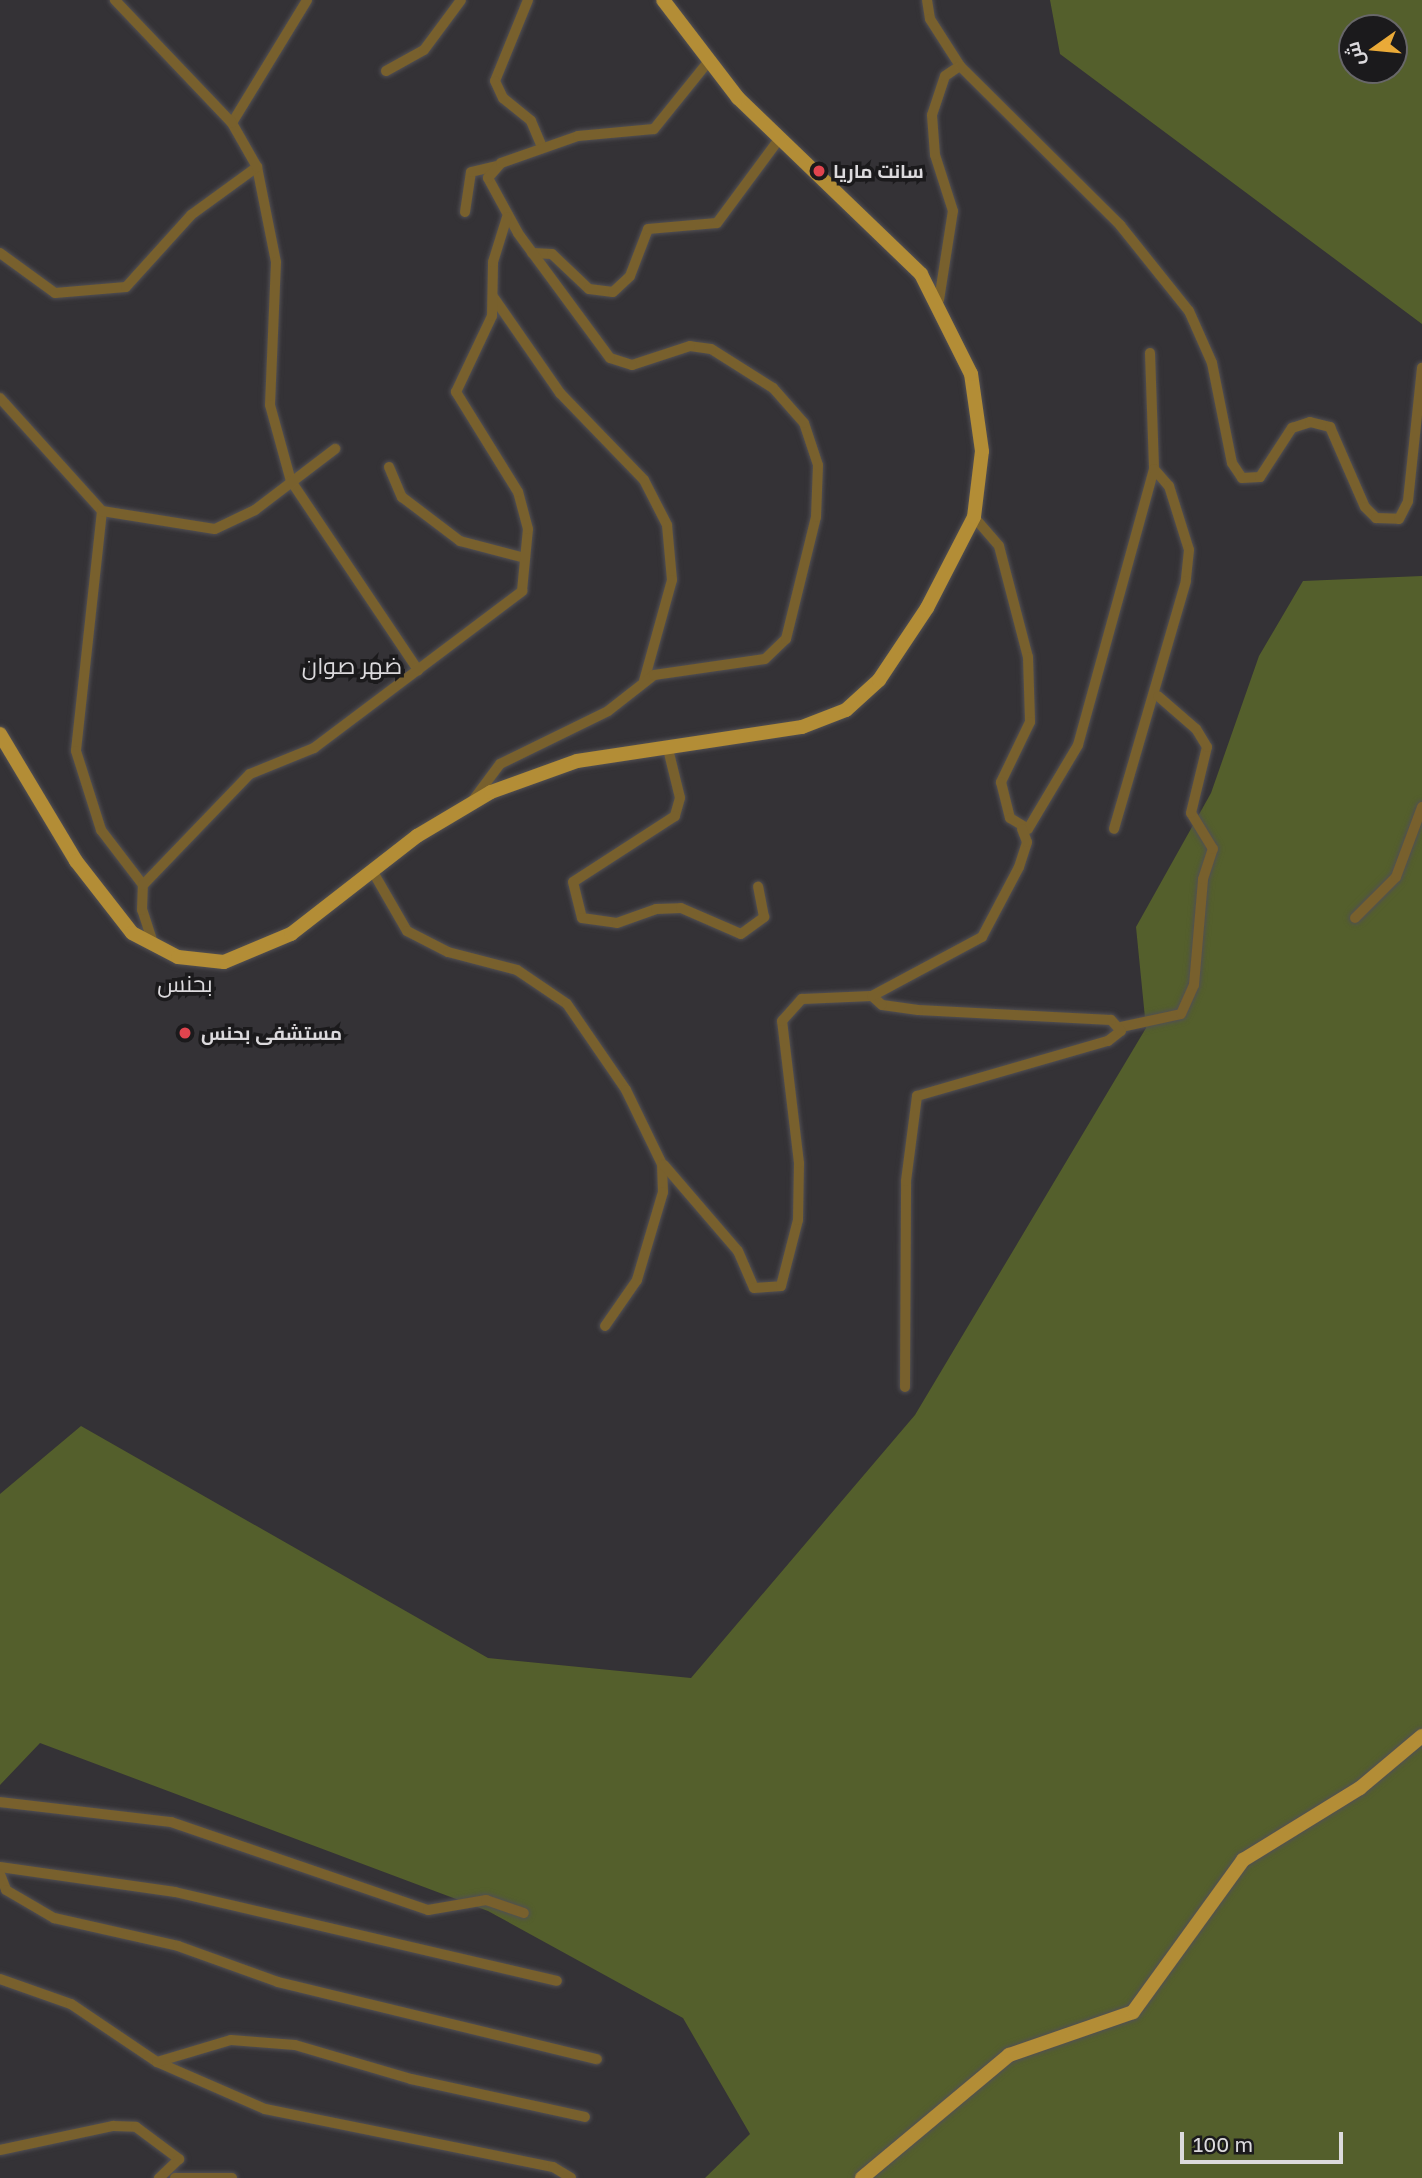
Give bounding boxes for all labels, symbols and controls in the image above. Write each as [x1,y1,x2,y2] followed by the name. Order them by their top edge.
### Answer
[1338,14,1408,84] north arrow
[1340,39,1368,69] text: ش
[833,160,924,182] place label: سانت ماريا
[811,163,827,179] marker: سانت ماريا
[302,651,402,679] district label: ضهر صوان
[157,969,213,997] district label: بحنس
[201,1022,342,1044] place label: مستشفى بحنس
[175,1023,195,1043] marker: مستشفى بحنس
[1184,2118,1347,2162] scale bar
[1193,2131,1253,2157] text: 100 m

